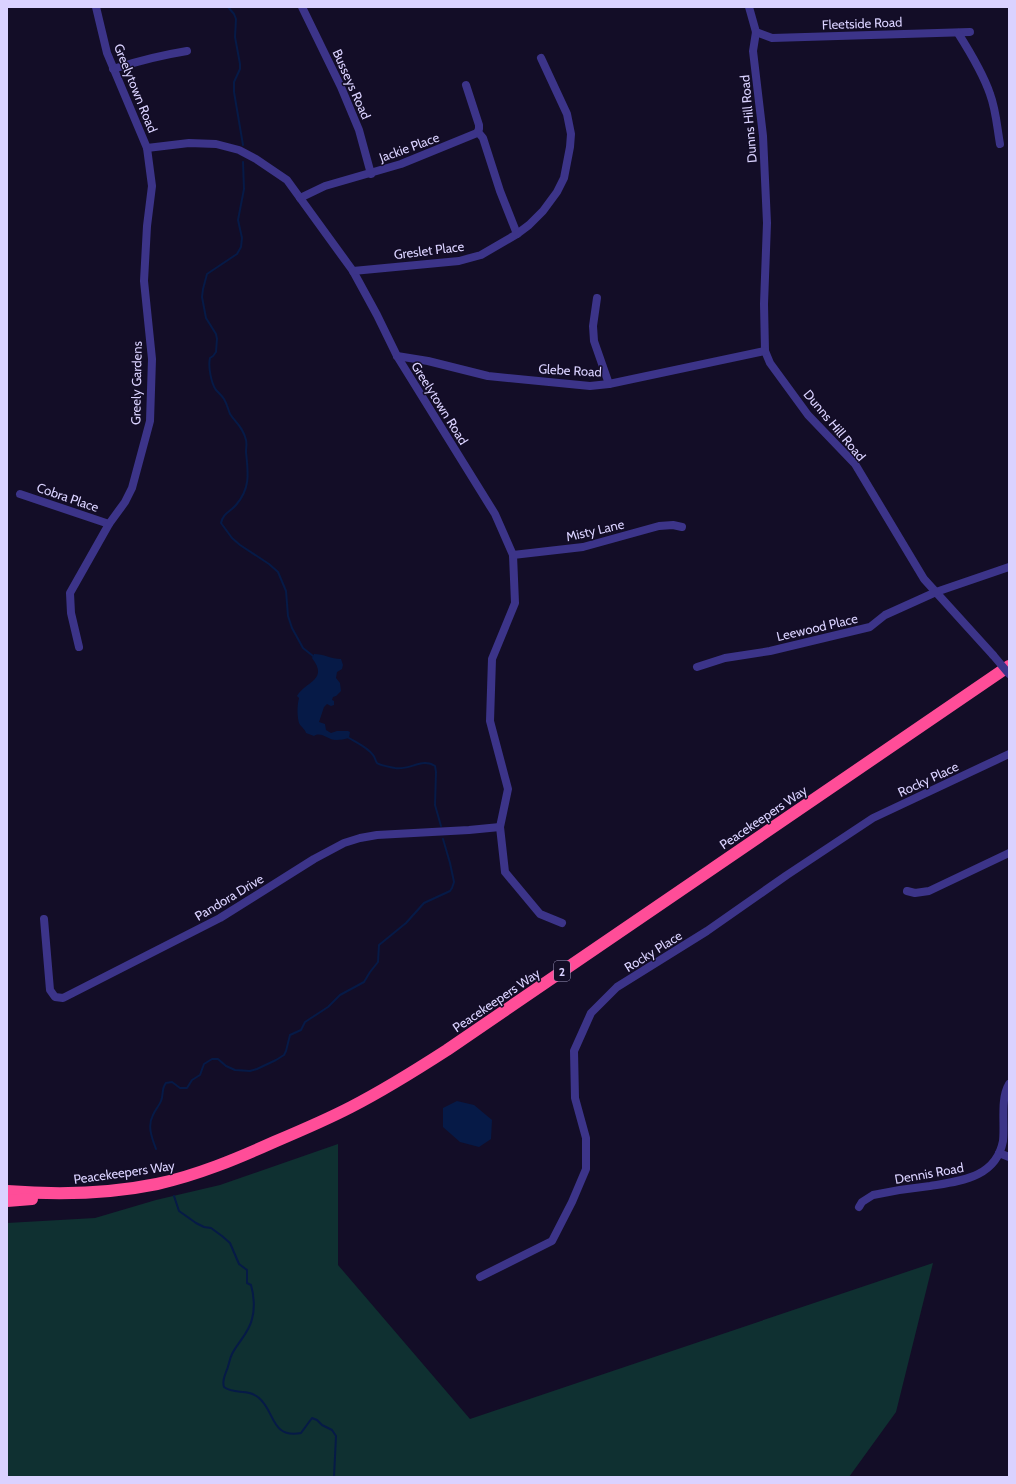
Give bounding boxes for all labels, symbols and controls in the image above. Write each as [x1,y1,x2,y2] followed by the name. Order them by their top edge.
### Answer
[821,14,903,32] street label: Fleetside Road
[111,41,161,135] street label: Greelytown Road
[329,47,375,121] street label: Busseys Road
[736,74,760,164] street label: Dunns Hill Road
[376,129,441,166] street label: Jackie Place
[393,238,465,262] street label: Greslet Place
[127,340,145,425] street label: Greely Gardens
[408,359,472,447] street label: Greelytown Road
[538,360,602,380] street label: Glebe Road
[801,386,869,464] street label: Dunns Hill Road
[35,479,101,515] street label: Cobra Place
[564,515,626,544] street label: Misty Lane
[775,610,859,644] street label: Leewood Place
[895,758,961,800] street label: Rocky Place
[716,782,810,852] street label: Peacekeepers Way
[192,870,267,924] street label: Pandora Drive
[621,927,685,975] street label: Rocky Place
[554,961,570,981] road number: 2
[449,965,543,1035] street label: Peacekeepers Way
[72,1157,176,1187] street label: Peacekeepers Way
[893,1159,965,1187] street label: Dennis Road

